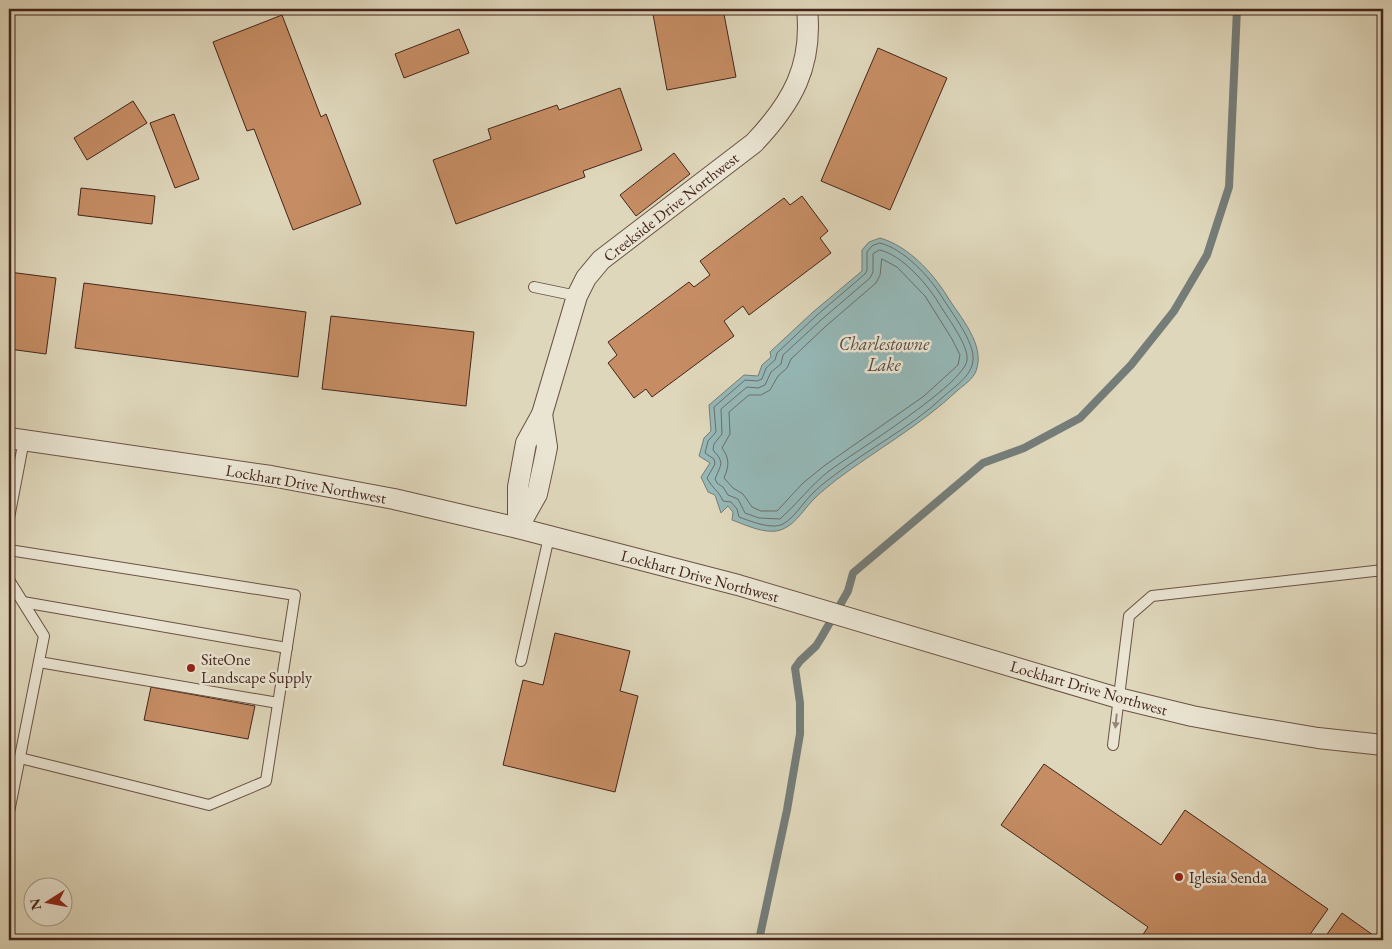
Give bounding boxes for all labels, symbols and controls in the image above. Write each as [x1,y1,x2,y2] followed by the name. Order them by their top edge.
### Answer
[599,148,743,266] street label: Creekside Drive Northwest
[839,332,930,376] water label: Charlestowne Lake
[224,460,388,508] street label: Lockhart Drive Northwest
[619,545,781,607] street label: Lockhart Drive Northwest
[201,649,313,688] place label: SiteOne Landscape Supply
[1008,655,1170,721] street label: Lockhart Drive Northwest
[185,662,197,674] marker: SiteOne Landscape Supply
[1112,714,1120,730] one-way arrow
[1189,867,1267,888] place label: Iglesia Senda
[1173,871,1185,883] marker: Iglesia Senda
[22,876,72,926] north arrow
[25,897,45,912] text: N

